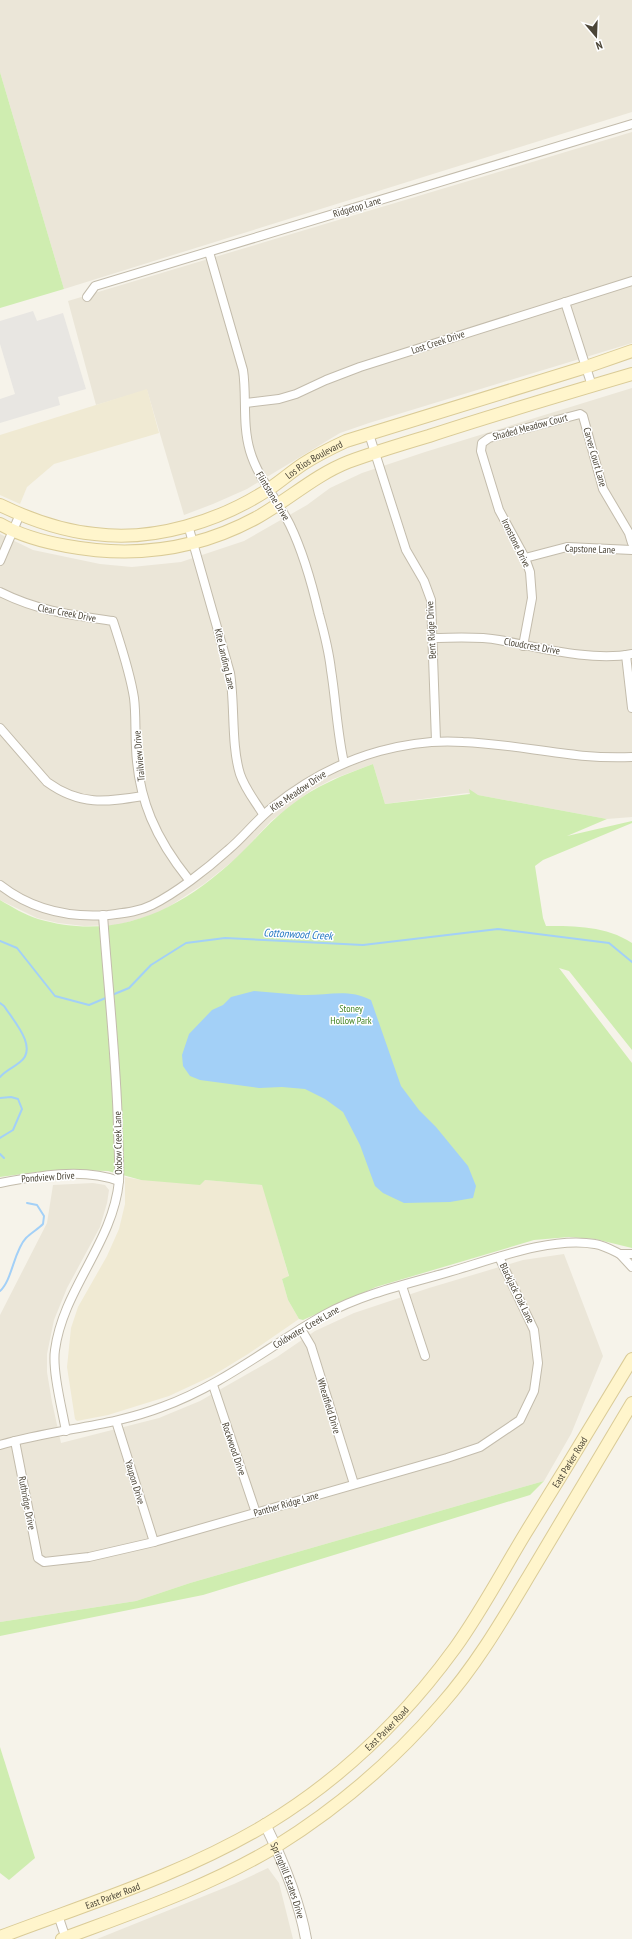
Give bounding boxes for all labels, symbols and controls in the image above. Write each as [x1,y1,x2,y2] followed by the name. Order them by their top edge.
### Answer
[576,16,616,56] north arrow
[594,38,604,53] text: N
[331,194,383,220] street label: Ridgetop Lane
[410,327,466,357] street label: Lost Creek Drive
[491,411,569,443] street label: Shaded Meadow Court
[580,426,610,488] street label: Carver Court Lane
[282,437,345,481] street label: Los Rios Boulevard
[253,469,293,523] street label: Flintstone Drive
[499,516,533,570] street label: Ironstone Drive
[565,542,615,556] street label: Capstone Lane
[37,601,97,625] street label: Clear Creek Drive
[423,601,439,659] street label: Bent Ridge Drive
[212,627,238,691] street label: Kite Landing Lane
[503,635,561,657] street label: Cloudcrest Drive
[130,730,148,782] street label: Trailview Drive
[267,767,329,815] street label: Kite Meadow Drive
[263,925,335,943] water label: Cottonwood Creek
[330,1002,372,1027] park label: Stoney Hollow Park
[111,1111,125,1175] street label: Oxbow Creek Lane
[21,1169,75,1185] street label: Pondview Drive
[497,1261,537,1325] street label: Blackjack Oak Lane
[270,1303,342,1351] street label: Coldwater Creek Lane
[314,1377,344,1435] street label: Wheatfield Drive
[219,1421,249,1477] street label: Rockwood Drive
[549,1434,590,1490] street label: East Parker Road
[122,1458,148,1506] street label: Yaupon Drive
[15,1475,39,1531] street label: Ruthridge Drive
[252,1488,320,1520] street label: Panther Ridge Lane
[362,1703,411,1753] street label: East Parker Road
[268,1840,308,1920] street label: Springhill Estates Drive
[83,1879,142,1912] street label: East Parker Road

